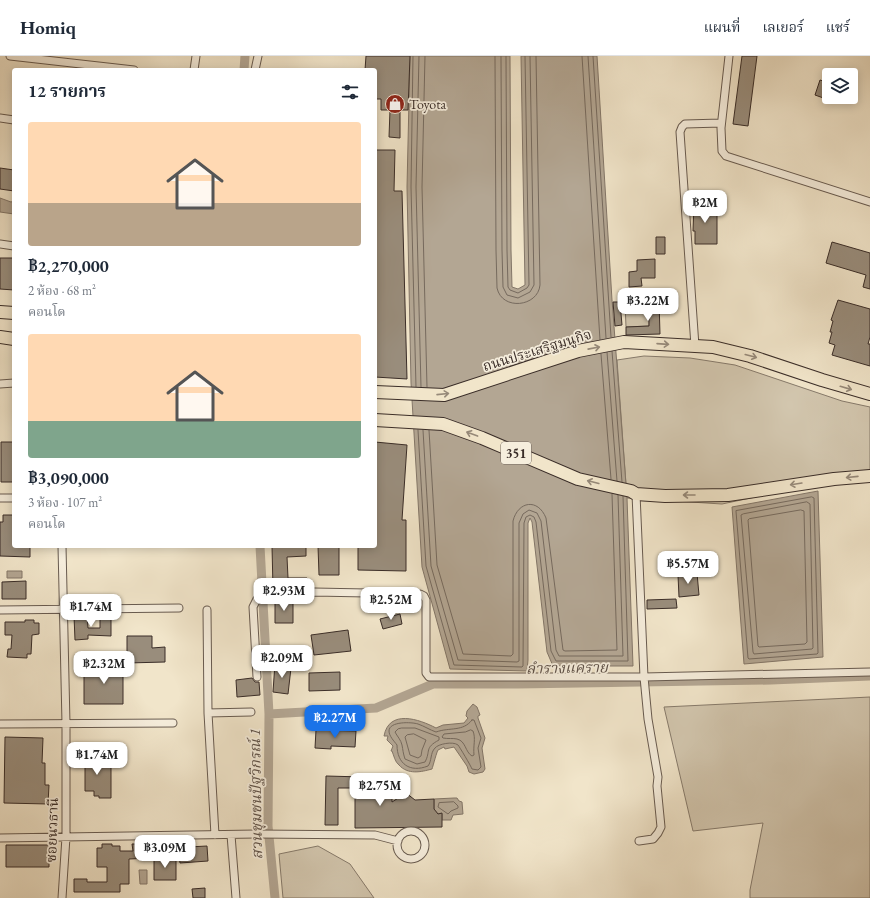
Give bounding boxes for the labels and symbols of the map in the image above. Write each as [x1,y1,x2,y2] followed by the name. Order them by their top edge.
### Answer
[384,93,406,115] shop icon: Toyota
[409,95,447,113] place label: Toyota
[686,190,724,224] pin: ฿2M
[615,288,681,322] pin: ฿3.22M
[480,325,594,375] street label: ถนนประเสริฐมนูกิจ
[656,340,669,347] one-way arrow
[587,343,600,351] one-way arrow
[744,353,757,361] one-way arrow
[839,385,852,392] one-way arrow
[436,390,449,398] one-way arrow
[467,430,479,438] one-way arrow
[501,442,531,464] road number: 351
[846,473,859,480] one-way arrow
[587,478,600,485] one-way arrow
[790,481,803,489] one-way arrow
[683,492,696,499] one-way arrow
[655,551,721,585] pin: ฿5.57M
[251,578,317,612] pin: ฿2.93M
[358,587,424,621] pin: ฿2.52M
[58,594,124,628] pin: ฿1.74M
[249,645,315,679] pin: ฿2.09M
[71,651,137,685] pin: ฿2.32M
[526,657,609,678] water label: ลำรางแคราย
[302,705,368,739] pin: ฿2.27M
[245,729,267,859] water label: สวนชุมชนปัฐวิกรณ์ 1
[64,742,130,776] pin: ฿1.74M
[347,773,413,807] pin: ฿2.75M
[42,797,62,863] street label: ซอยนวธานี
[132,835,198,869] pin: ฿3.09M

